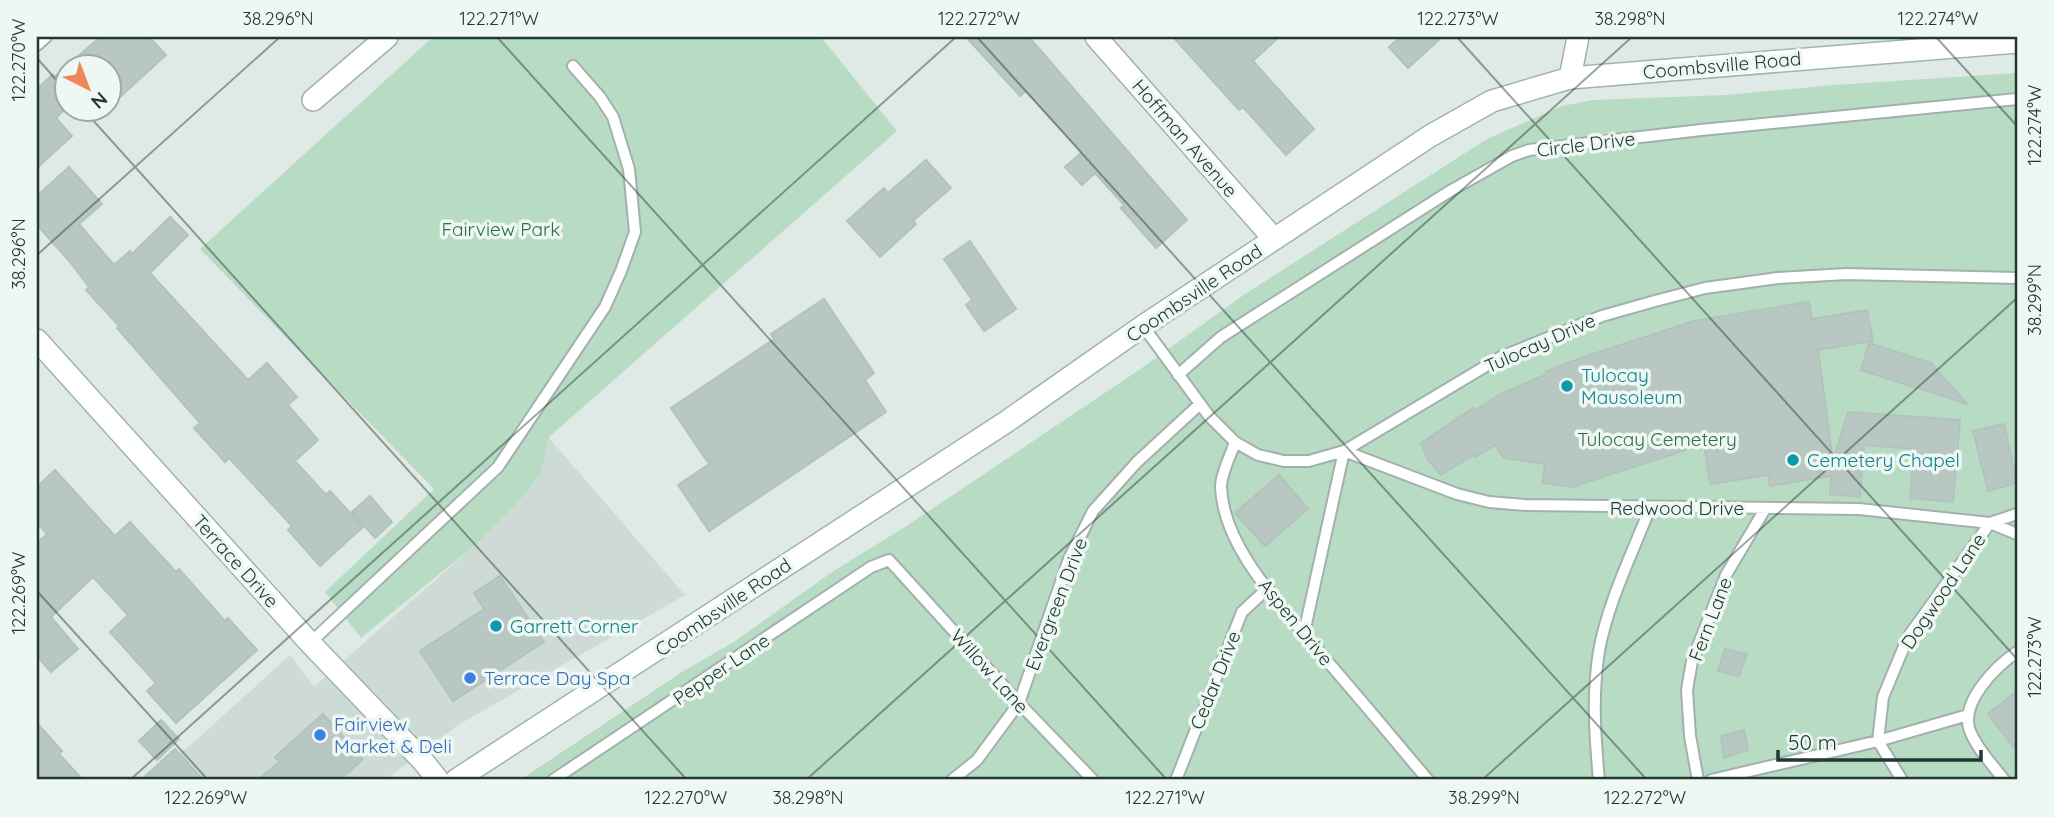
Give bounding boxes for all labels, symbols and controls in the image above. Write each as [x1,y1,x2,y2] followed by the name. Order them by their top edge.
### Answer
[242,7,314,30] text: 38.296°N
[459,7,539,30] text: 122.271°W
[938,7,1020,30] text: 122.272°W
[1417,7,1499,30] text: 122.273°W
[1594,7,1666,30] text: 38.298°N
[1898,7,1978,30] text: 122.274°W
[7,19,30,101] text: 122.270°W
[1642,46,1802,84] street label: Coombsville Road
[52,52,122,122] north arrow
[1127,74,1243,202] street label: Hoffman Avenue
[2023,85,2046,165] text: 122.274°W
[86,87,113,114] text: N
[1535,126,1637,162] street label: Circle Drive
[442,217,560,241] park label: Fairview Park
[7,218,30,290] text: 38.296°N
[1121,239,1267,347] street label: Coombsville Road
[2023,264,2046,336] text: 38.299°N
[1481,308,1599,378] street label: Tulocay Drive
[1581,363,1682,409] place label: Tulocay Mausoleum
[1559,378,1575,394] marker: Tulocay Mausoleum
[1577,427,1737,451] park label: Tulocay Cemetery
[1807,448,1960,472] place label: Cemetery Chapel
[1785,452,1801,468] marker: Cemetery Chapel
[1610,496,1744,520] street label: Redwood Drive
[188,509,284,613] street label: Terrace Drive
[1895,529,1991,653] street label: Dogwood Lane
[1020,534,1092,674] street label: Evergreen Drive
[7,552,30,634] text: 122.269°W
[650,553,796,661] street label: Coombsville Road
[1254,574,1338,670] street label: Aspen Drive
[1683,574,1737,664] street label: Fern Lane
[510,614,639,638] place label: Garrett Corner
[2023,616,2046,698] text: 122.273°W
[488,618,504,634] marker: Garrett Corner
[946,624,1034,718] street label: Willow Lane
[1184,627,1246,733] street label: Cedar Drive
[668,628,774,710] street label: Pepper Lane
[484,666,630,690] place label: Terrace Day Spa
[462,670,478,686] marker: Terrace Day Spa
[334,712,452,758] place label: Fairview Market & Deli
[1778,719,1980,763] scale bar
[312,727,328,743] marker: Fairview Market & Deli
[1788,729,1837,755] text: 50 m
[165,786,247,809] text: 122.269°W
[645,786,727,809] text: 122.270°W
[772,786,844,809] text: 38.298°N
[1125,786,1205,809] text: 122.271°W
[1448,786,1520,809] text: 38.299°N
[1604,786,1686,809] text: 122.272°W

